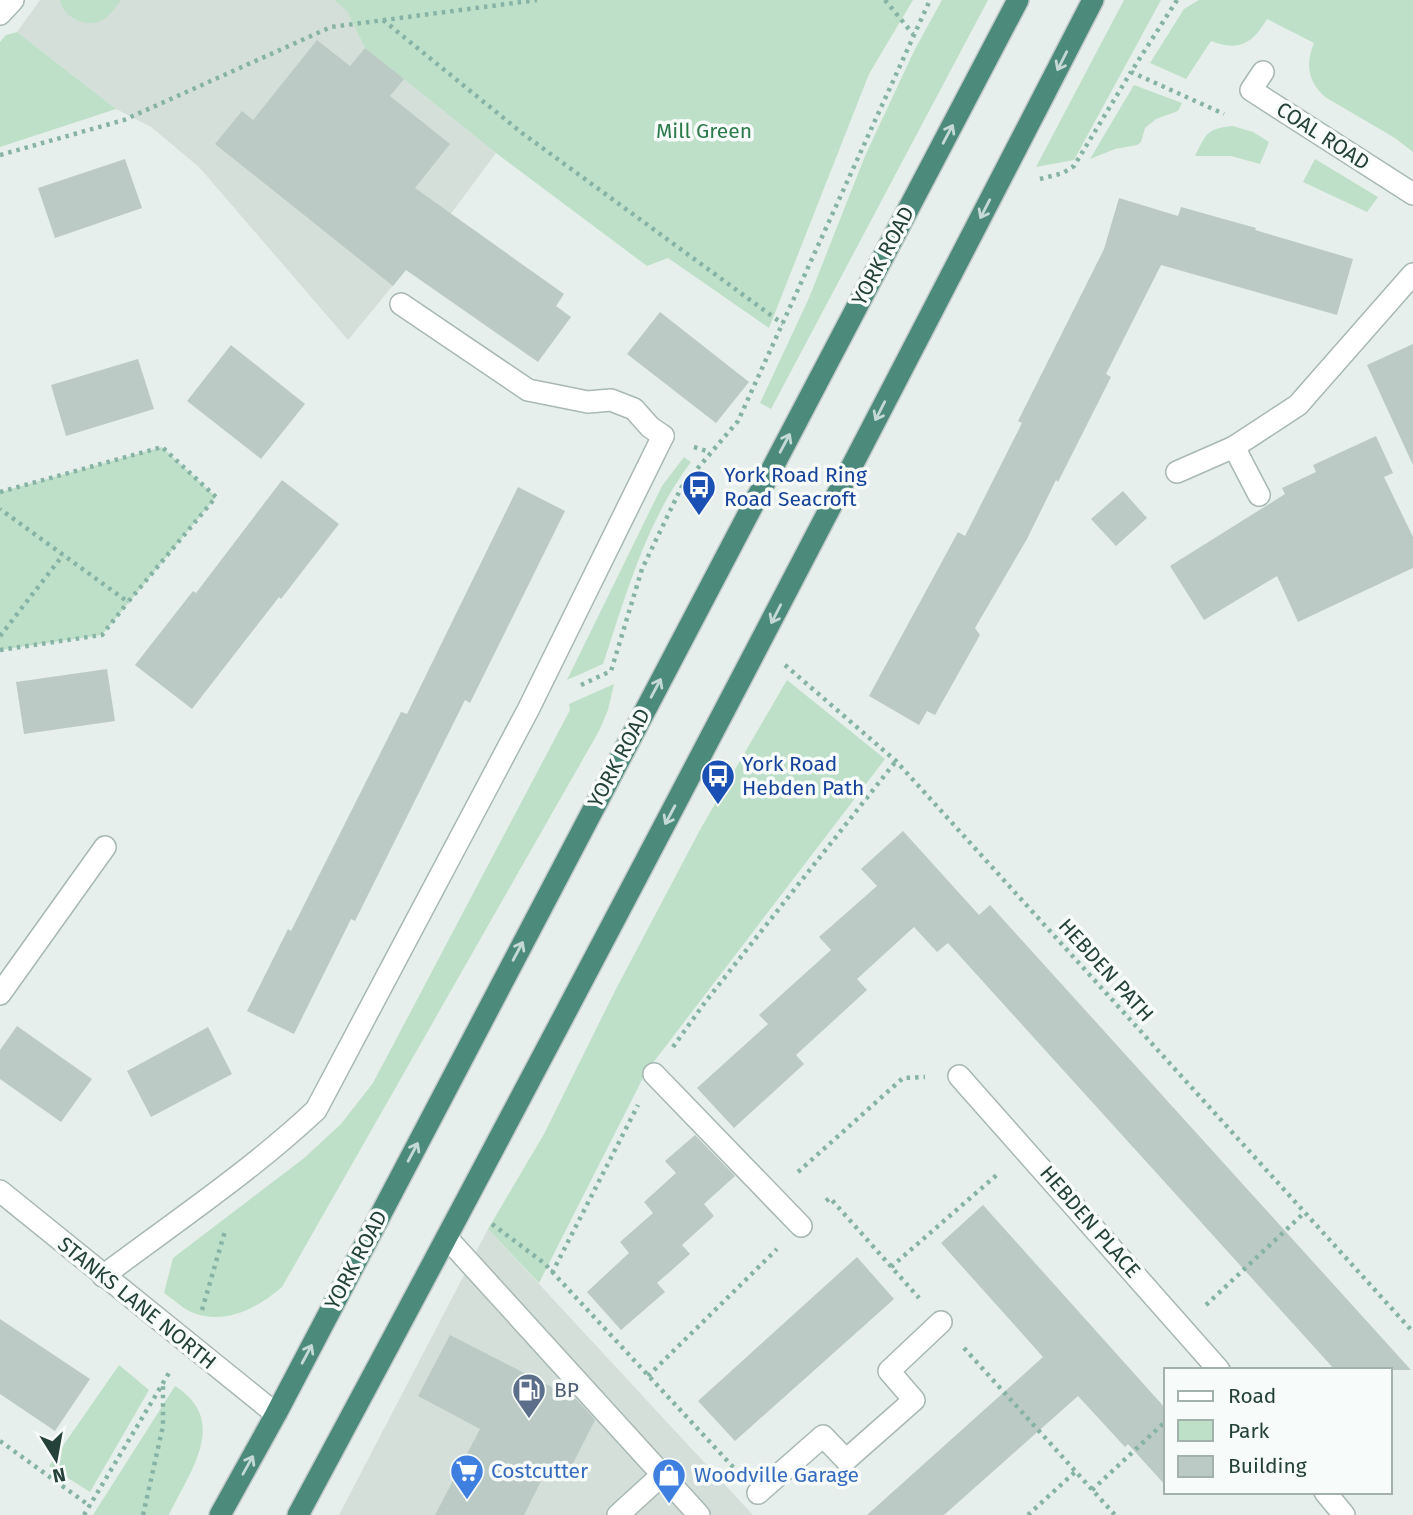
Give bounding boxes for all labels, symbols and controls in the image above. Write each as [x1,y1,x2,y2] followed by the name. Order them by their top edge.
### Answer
[1055,50,1068,71] one-way arrow
[1271,96,1375,176] street label: COAL ROAD
[656,118,752,144] park label: Mill Green
[941,124,955,144] one-way arrow
[977,198,991,219] one-way arrow
[846,202,920,310] street label: YORK ROAD
[873,401,887,421] one-way arrow
[779,433,792,454] one-way arrow
[724,462,867,512] place label: York Road Ring Road Seacroft
[680,468,718,517] bus stop icon: York Road Ring Road Seacroft
[769,603,783,624] one-way arrow
[650,678,663,699] one-way arrow
[582,704,656,812] street label: YORK ROAD
[742,751,864,801] place label: York Road Hebden Path
[699,757,737,806] bus stop icon: York Road Hebden Path
[663,804,677,825] one-way arrow
[1053,913,1159,1027] street label: HEBDEN PATH
[512,941,526,962] one-way arrow
[406,1142,420,1163] one-way arrow
[1034,1160,1146,1284] street label: HEBDEN PLACE
[319,1206,393,1314] street label: YORK ROAD
[53,1231,221,1375] street label: STANKS LANE NORTH
[301,1344,315,1365] one-way arrow
[1164,1368,1392,1494] legend
[510,1371,548,1420] fuel station icon: BP
[554,1377,579,1403] place label: BP
[1228,1383,1276,1409] text: Road
[1228,1418,1270,1444] text: Park
[21,1424,91,1494] north arrow
[448,1452,486,1501] supermarket icon: Costcutter
[1228,1453,1307,1479] text: Building
[241,1455,255,1475] one-way arrow
[650,1456,688,1505] shop icon: Woodville Garage
[491,1458,588,1484] place label: Costcutter
[694,1462,859,1488] place label: Woodville Garage
[51,1463,68,1488] text: N

